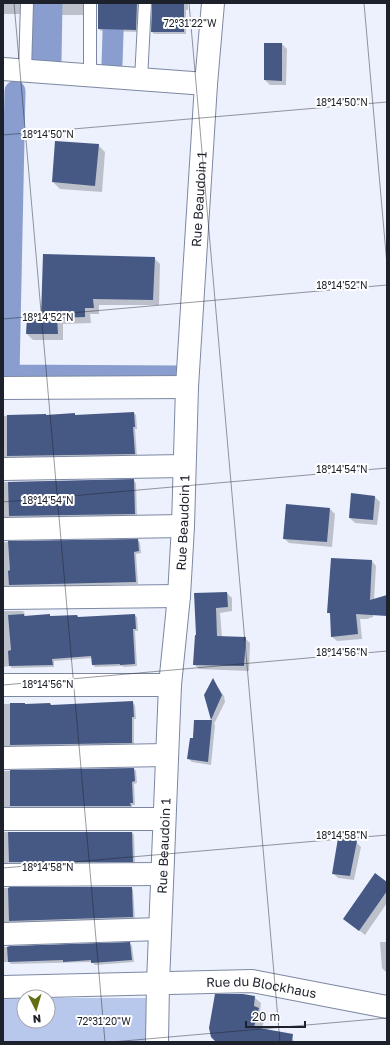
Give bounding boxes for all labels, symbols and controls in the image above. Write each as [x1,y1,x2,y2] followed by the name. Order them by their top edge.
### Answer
[163,17,217,29] text: 72°31'22"W
[316,96,368,108] text: 18°14'50"N
[22,128,74,140] text: 18°14'50"N
[188,151,210,247] street label: Rue Beaudoin 1
[316,279,368,291] text: 18°14'52"N
[22,311,74,323] text: 18°14'52"N
[316,463,368,475] text: 18°14'54"N
[172,475,192,571] street label: Rue Beaudoin 1
[22,494,74,506] text: 18°14'54"N
[316,646,368,658] text: 18°14'56"N
[22,678,74,690] text: 18°14'56"N
[154,798,173,894] street label: Rue Beaudoin 1
[316,829,368,841] text: 18°14'58"N
[22,861,74,873] text: 18°14'58"N
[206,973,318,1001] street label: Rue du Blockhaus
[16,989,56,1029] north arrow
[246,1003,305,1029] scale bar
[252,1009,280,1024] text: 20 m
[32,1013,42,1026] text: N
[77,1015,131,1027] text: 72°31'20"W

